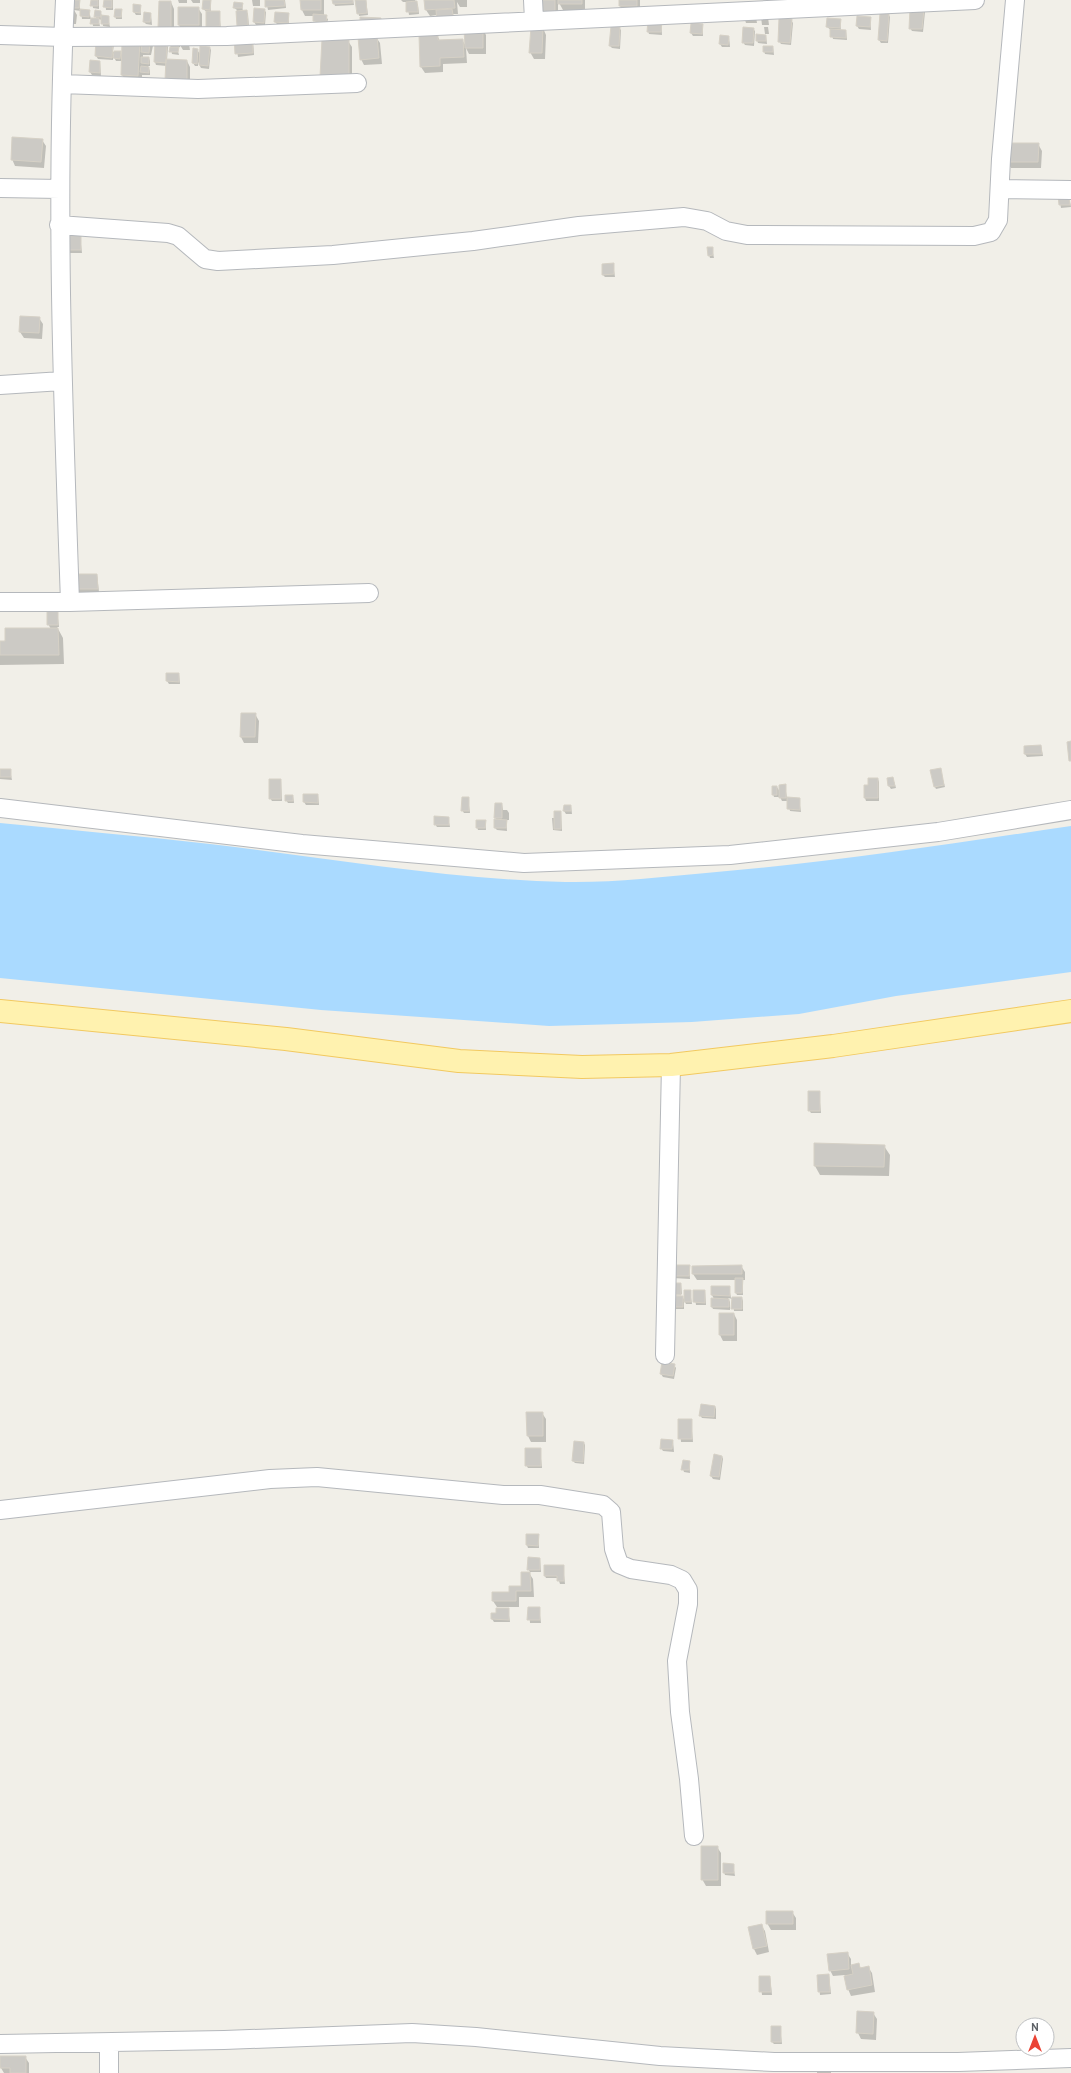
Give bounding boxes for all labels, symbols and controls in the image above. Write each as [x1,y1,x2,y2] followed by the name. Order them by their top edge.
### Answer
[1015,2017,1055,2057] north arrow
[1031,2021,1039,2035] text: N

